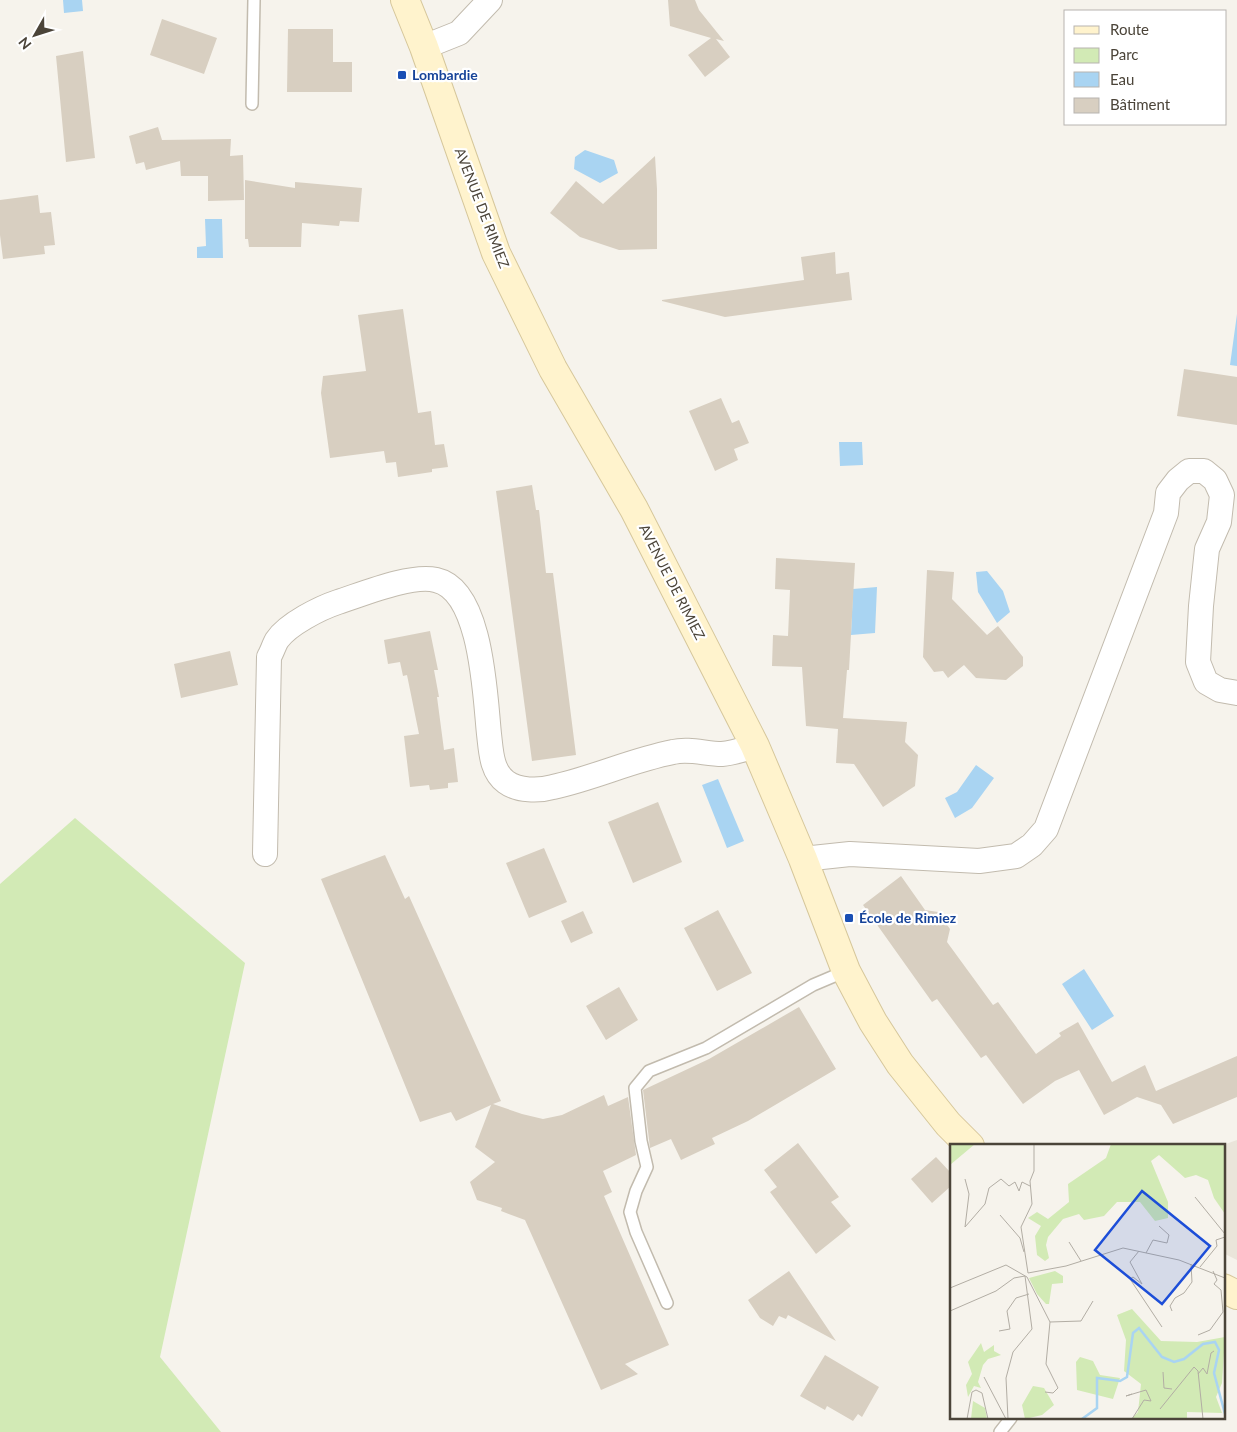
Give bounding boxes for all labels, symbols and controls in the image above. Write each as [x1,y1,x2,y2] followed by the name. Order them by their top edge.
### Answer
[10,10,60,60] north arrow
[1064,10,1227,125] legend
[1110,20,1149,38] text: Route
[15,34,35,53] text: N
[1110,45,1139,63] text: Parc
[412,66,478,83] place label: Lombardie
[396,69,408,81] marker: Lombardie
[1110,70,1134,88] text: Eau
[1110,95,1171,113] text: Bâtiment
[452,145,513,270] street label: AVENUE DE RIMIEZ
[636,521,709,642] street label: AVENUE DE RIMIEZ
[859,909,957,926] place label: École de Rimiez
[843,912,855,924] marker: École de Rimiez
[950,1144,1224,1420] inset map

